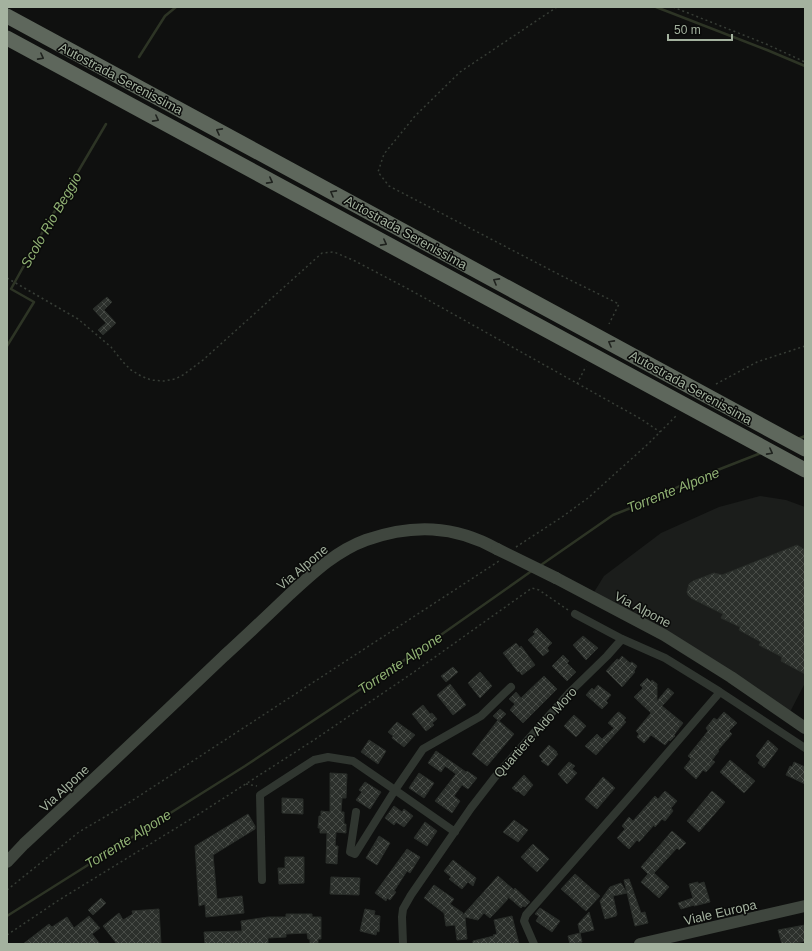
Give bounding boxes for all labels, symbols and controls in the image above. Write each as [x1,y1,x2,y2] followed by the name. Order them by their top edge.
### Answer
[668,16,732,42] scale bar
[674,23,701,37] text: 50 m
[56,39,186,118] street label: Autostrada Serenissima
[37,52,44,60] one-way arrow
[151,114,159,121] one-way arrow
[215,128,223,135] one-way arrow
[17,169,85,271] water label: Scolo Rio Beggio
[266,176,273,183] one-way arrow
[330,190,337,197] one-way arrow
[342,192,470,273] street label: Autostrada Serenissima
[380,238,387,245] one-way arrow
[493,279,500,286] one-way arrow
[607,341,615,348] one-way arrow
[627,347,755,428] street label: Autostrada Serenissima
[766,447,773,454] one-way arrow
[624,464,722,516] water label: Torrente Alpone
[274,542,331,593] street label: Via Alpone
[612,588,674,631] street label: Via Alpone
[355,629,446,697] water label: Torrente Alpone
[491,684,580,781] street label: Quartiere Aldo Moro
[37,762,92,815] street label: Via Alpone
[82,806,174,872] water label: Torrente Alpone
[682,897,759,928] street label: Viale Europa

